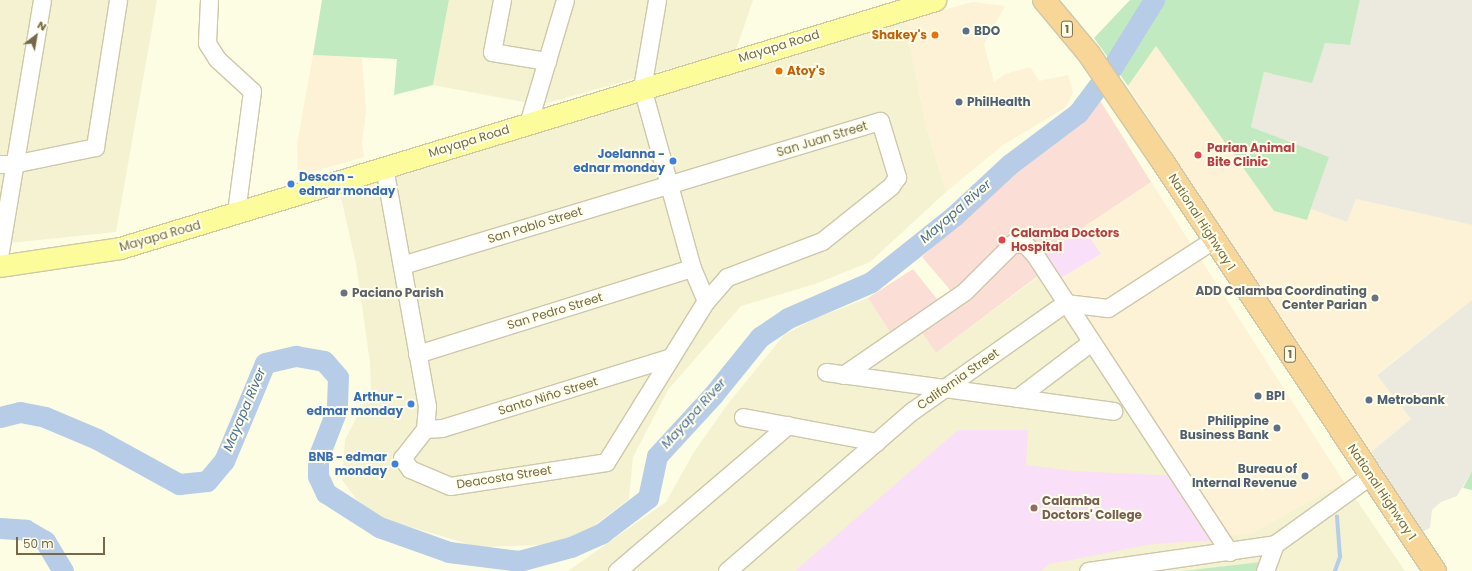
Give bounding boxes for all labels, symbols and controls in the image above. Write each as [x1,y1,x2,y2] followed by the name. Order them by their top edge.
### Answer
[16,16,56,56] north arrow
[35,17,50,35] text: N
[1060,20,1074,38] road number: 1
[974,24,1000,38] place label: BDO
[961,26,971,36] marker: BDO
[737,27,821,65] street label: Mayapa Road
[872,28,927,42] place label: Shakey's
[930,30,940,40] marker: Shakey's
[787,64,825,78] place label: Atoy's
[774,66,784,76] marker: Atoy's
[967,95,1030,109] place label: PhilHealth
[954,97,964,107] marker: PhilHealth
[775,118,869,160] street label: San Juan Street
[427,122,511,160] street label: Mayapa Road
[1207,141,1295,169] place label: Parian Animal Bite Clinic
[573,147,665,175] place label: Joelanna - ednar monday
[1192,149,1204,161] marker: Parian Animal Bite Clinic
[668,156,678,166] marker: Joelanna - ednar monday
[299,170,395,198] place label: Descon - edmar monday
[1165,171,1239,273] street label: National Highway 1
[917,177,995,247] water label: Mayapa River
[286,179,296,189] marker: Descon - edmar monday
[486,204,584,246] street label: San Pablo Street
[118,218,202,254] street label: Mayapa Road
[1011,226,1120,254] place label: Calamba Doctors Hospital
[996,234,1008,246] marker: Calamba Doctors Hospital
[1195,284,1367,312] place label: ADD Calamba Coordinating Center Parian
[352,286,444,300] place label: Paciano Parish
[339,288,349,298] marker: Paciano Parish
[506,290,604,332] street label: San Pedro Street
[1370,293,1380,303] marker: ADD Calamba Coordinating Center Parian
[914,345,1002,413] street label: California Street
[1283,345,1297,363] road number: 1
[220,366,270,454] water label: Mayapa River
[497,374,599,418] street label: Santo Niño Street
[658,376,730,452] water label: Mayapa River
[1266,389,1285,403] place label: BPI
[307,390,403,418] place label: Arthur - edmar monday
[1253,391,1263,401] marker: BPI
[1377,393,1445,407] place label: Metrobank
[1364,395,1374,405] marker: Metrobank
[406,399,416,409] marker: Arthur - edmar monday
[1180,414,1269,442] place label: Philippine Business Bank
[1272,423,1282,433] marker: Philippine Business Bank
[1345,441,1419,543] street label: National Highway 1
[309,450,387,478] place label: BNB - edmar monday
[390,459,400,469] marker: BNB - edmar monday
[455,462,553,492] street label: Deacosta Street
[1192,462,1297,490] place label: Bureau of Internal Revenue
[1300,471,1310,481] marker: Bureau of Internal Revenue
[1042,494,1142,522] place label: Calamba Doctors' College
[1029,503,1039,513] marker: Calamba Doctors' College
[18,529,107,555] scale bar
[23,535,54,552] text: 50 m

